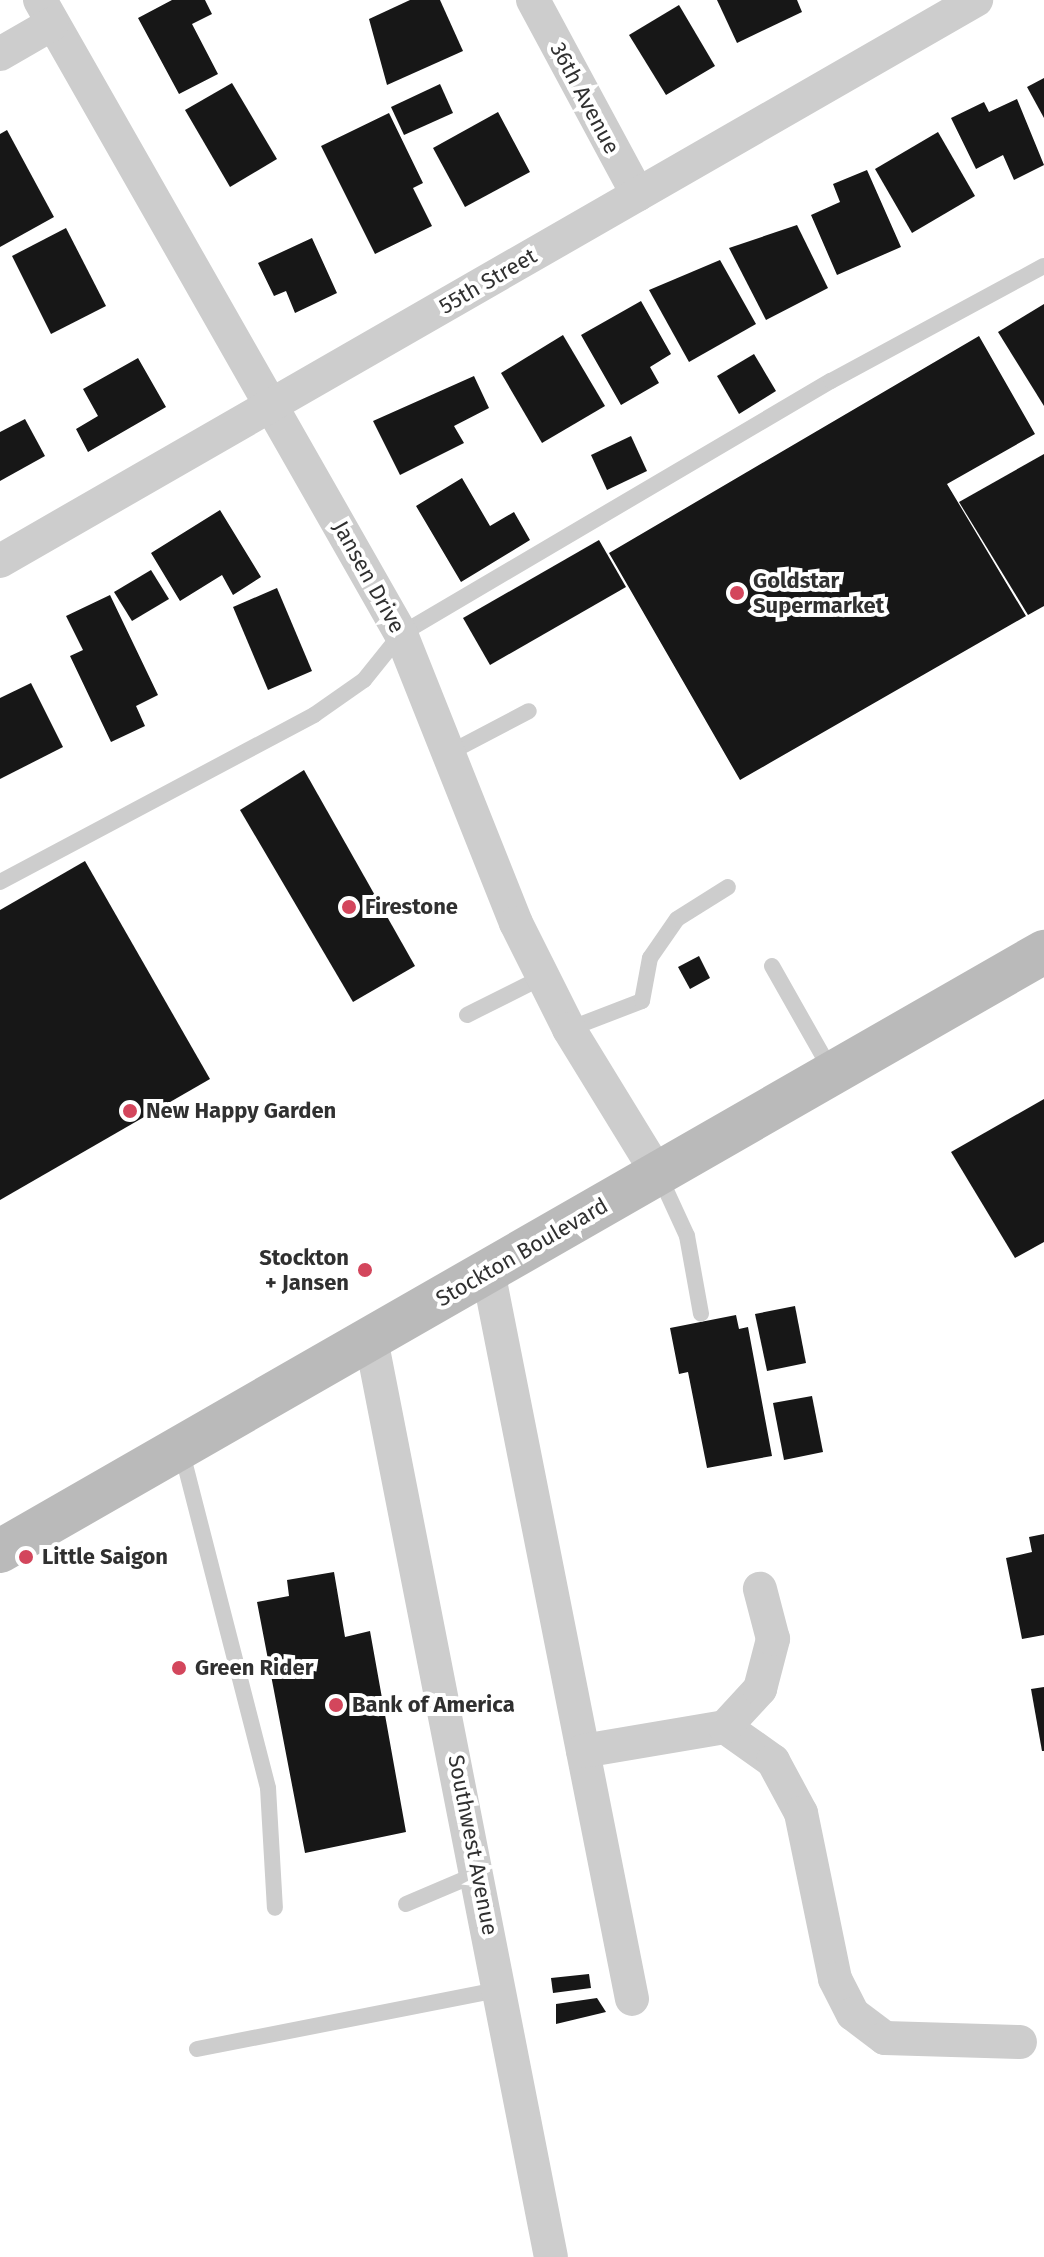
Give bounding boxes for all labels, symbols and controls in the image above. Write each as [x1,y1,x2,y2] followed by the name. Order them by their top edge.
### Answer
[545,38,625,158] street label: 36th Avenue
[435,243,541,319] street label: 55th Street
[327,516,411,638] street label: Jansen Drive
[753,567,884,618] place label: Goldstar Supermarket
[728,584,746,602] marker: Goldstar Supermarket
[365,894,458,920] place label: Firestone
[340,898,358,916] marker: Firestone
[146,1098,336,1124] place label: New Happy Garden
[121,1102,139,1120] marker: New Happy Garden
[431,1192,613,1312] street label: Stockton Boulevard
[259,1244,349,1296] place label: Stockton + Jansen
[356,1261,374,1279] marker: Stockton + Jansen
[42,1544,168,1570] place label: Little Saigon
[17,1548,35,1566] marker: Little Saigon
[195,1655,313,1681] place label: Green Rider
[170,1659,188,1677] marker: Green Rider
[352,1692,515,1718] place label: Bank of America
[327,1696,345,1714] marker: Bank of America
[443,1753,503,1937] street label: Southwest Avenue

